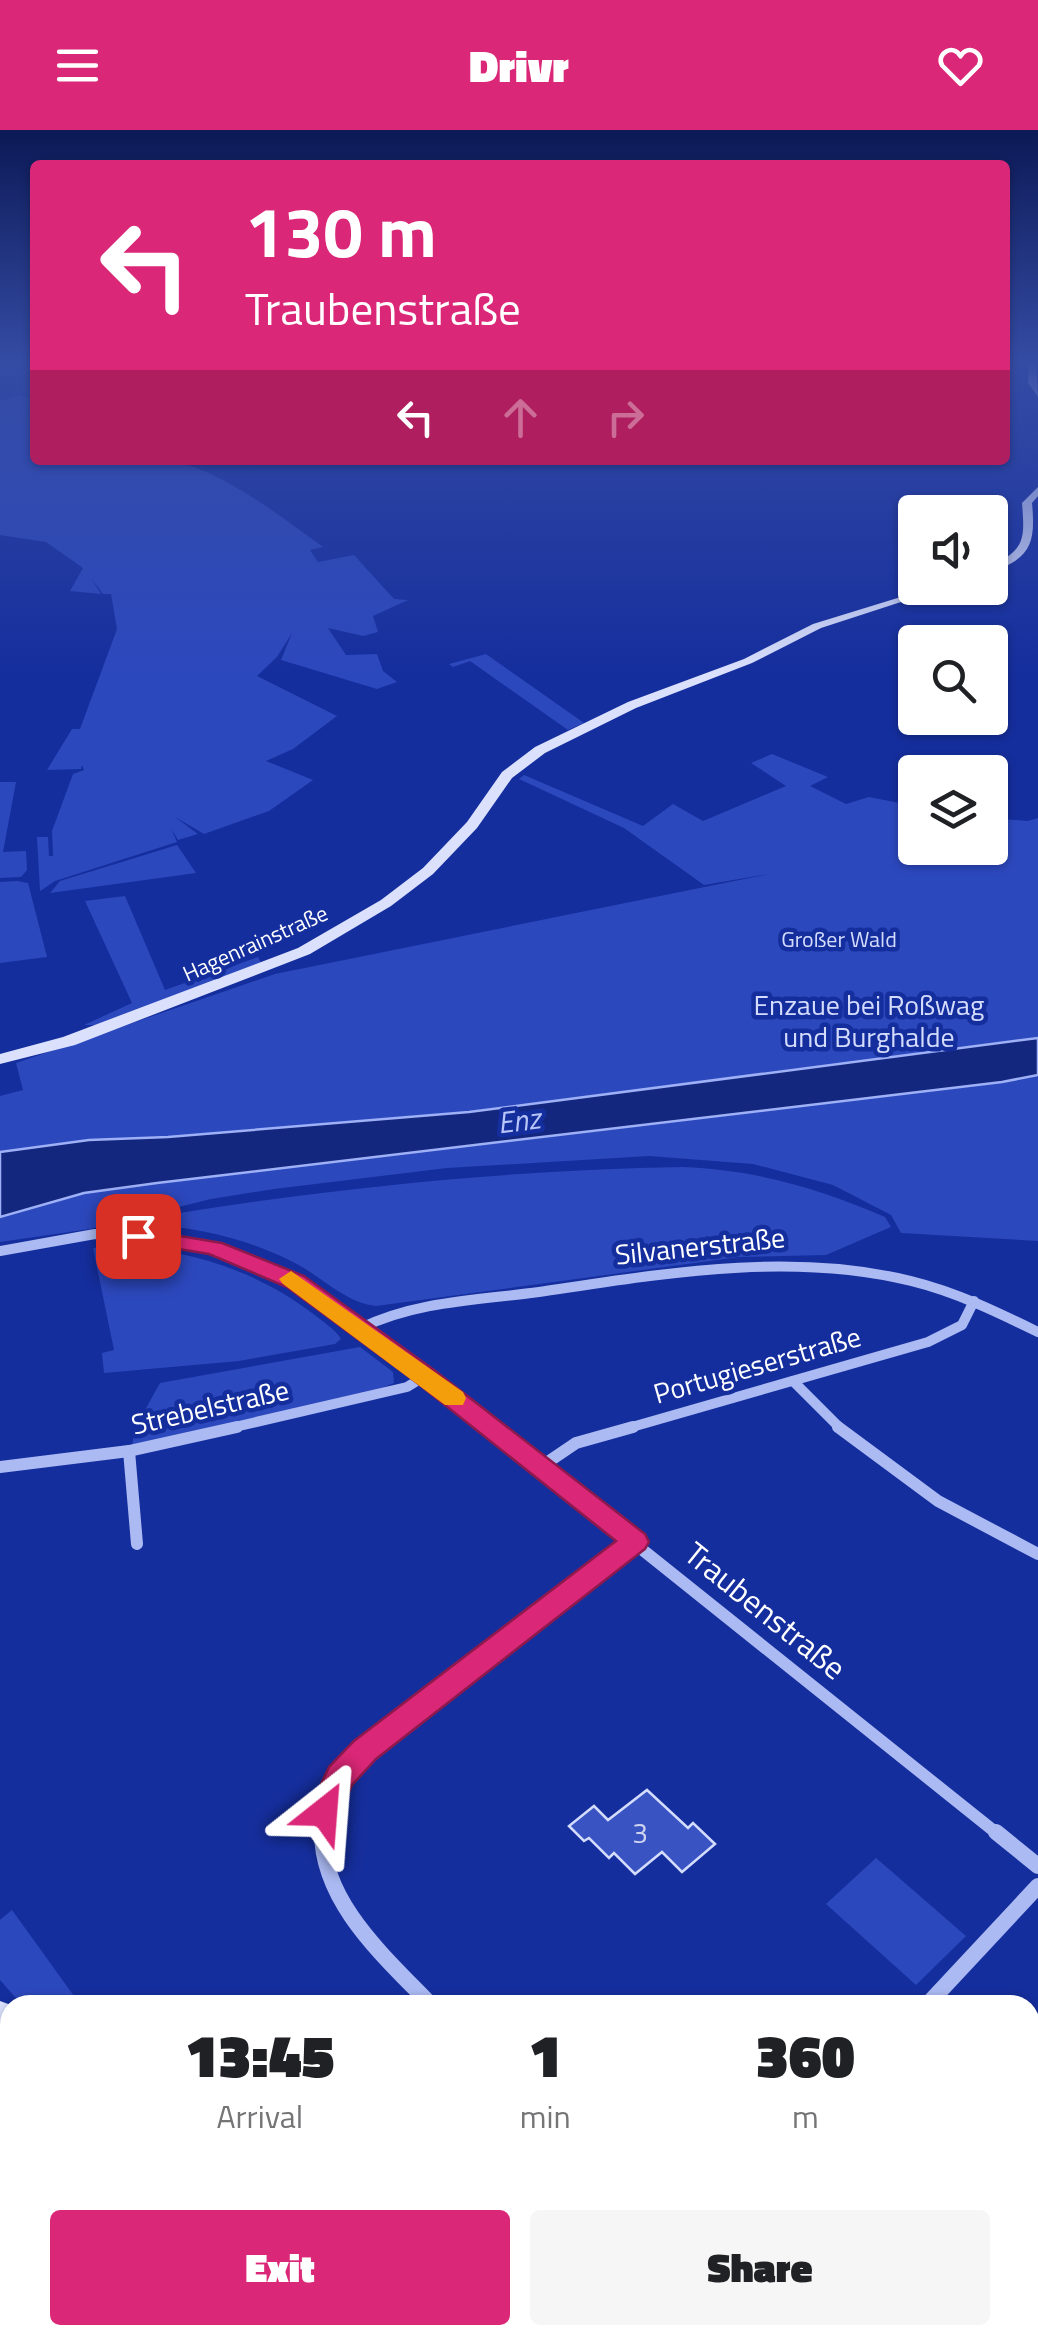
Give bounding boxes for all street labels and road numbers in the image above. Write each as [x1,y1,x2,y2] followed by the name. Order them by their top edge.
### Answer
[177,896,333,990] street label: Hagenrainstraße
[613,1215,787,1276] street label: Silvanerstraße
[648,1314,866,1415] street label: Portugieserstraße
[127,1368,293,1446] street label: Strebelstraße
[674,1530,857,1691] street label: Traubenstraße

